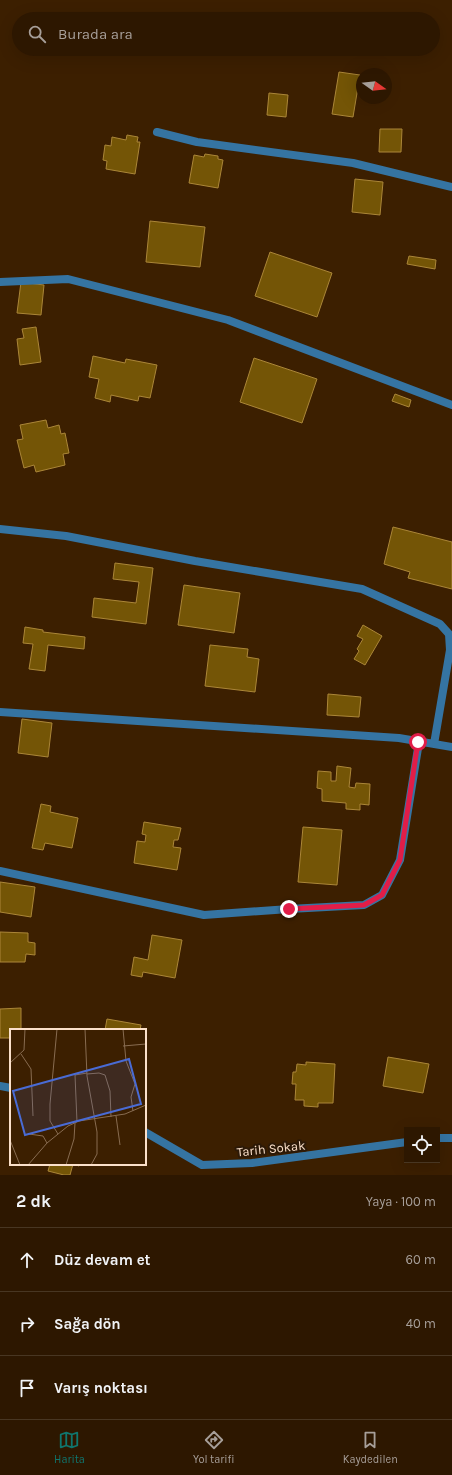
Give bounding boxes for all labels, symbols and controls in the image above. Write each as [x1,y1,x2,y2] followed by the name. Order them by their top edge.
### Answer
[12,12,440,56] search box
[26,23,48,45] icon: search
[58,25,133,43] text: Burada ara
[356,68,392,104] north arrow
[409,733,427,751] route start
[280,900,298,918] route end
[10,1029,146,1165] inset map
[404,1127,440,1163] map controls
[404,1127,440,1163] button: locate
[236,1137,306,1160] street label: Tarih Sokak
[16,1191,51,1211] text: 2 dk
[366,1194,436,1209] text: Yaya · 100 m
[16,1249,38,1271] icon: ahead
[54,1251,151,1269] text: Düz devam et
[406,1252,436,1267] text: 60 m
[16,1313,38,1335] icon: right
[54,1315,121,1333] text: Sağa dön
[406,1316,436,1331] text: 40 m
[16,1377,38,1399] icon: arrive
[54,1379,148,1397] text: Varış noktası
[54,1429,85,1466] tab: Harita
[193,1429,235,1466] tab: Yol tarifi
[343,1429,398,1466] tab: Kaydedilen

